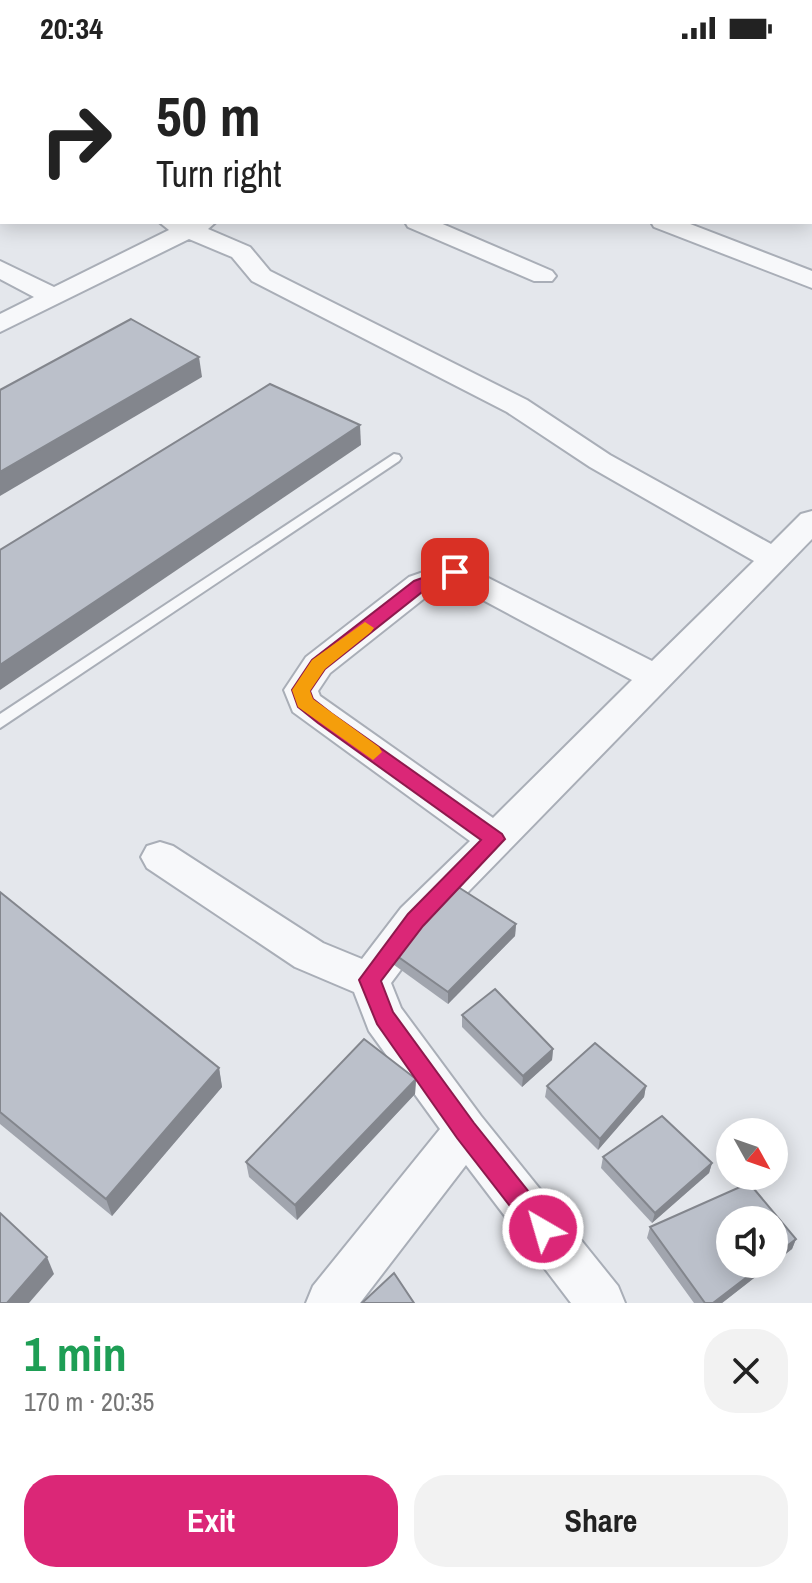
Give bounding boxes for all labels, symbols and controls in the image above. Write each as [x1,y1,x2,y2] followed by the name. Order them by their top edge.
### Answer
[40,8,103,48] text: 20:34
[156,78,261,153] text: 50 m
[24,88,128,192] icon: right
[156,150,281,198] text: Turn right
[421,538,489,606] pin
[433,550,477,594] icon: arrive
[716,1118,788,1190] north arrow
[716,1118,788,1278] map controls
[501,1187,585,1271] position arrow
[716,1206,788,1278] button: sound
[24,1321,127,1386] text: 1 min
[704,1329,788,1413] button: close
[24,1384,154,1419] text: 170 m · 20:35
[24,1475,398,1567] button: Exit
[414,1475,788,1567] button: Share

